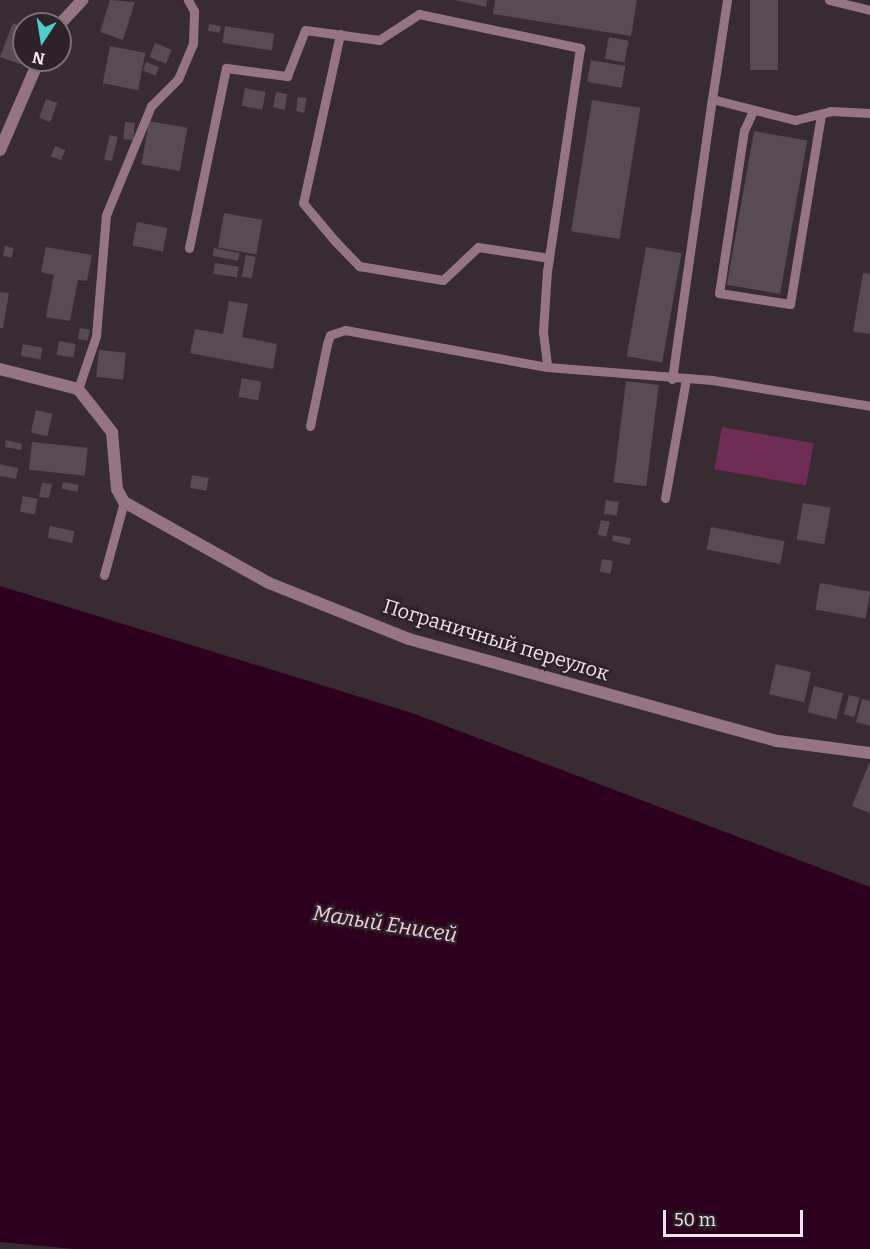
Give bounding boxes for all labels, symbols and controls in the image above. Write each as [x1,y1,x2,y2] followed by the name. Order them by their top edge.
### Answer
[12,12,72,72] north arrow
[31,48,47,69] text: N
[380,594,612,686] street label: Пограничный переулок
[311,900,459,948] water label: Малый Енисей
[666,1198,806,1236] scale bar
[674,1209,716,1231] text: 50 m

